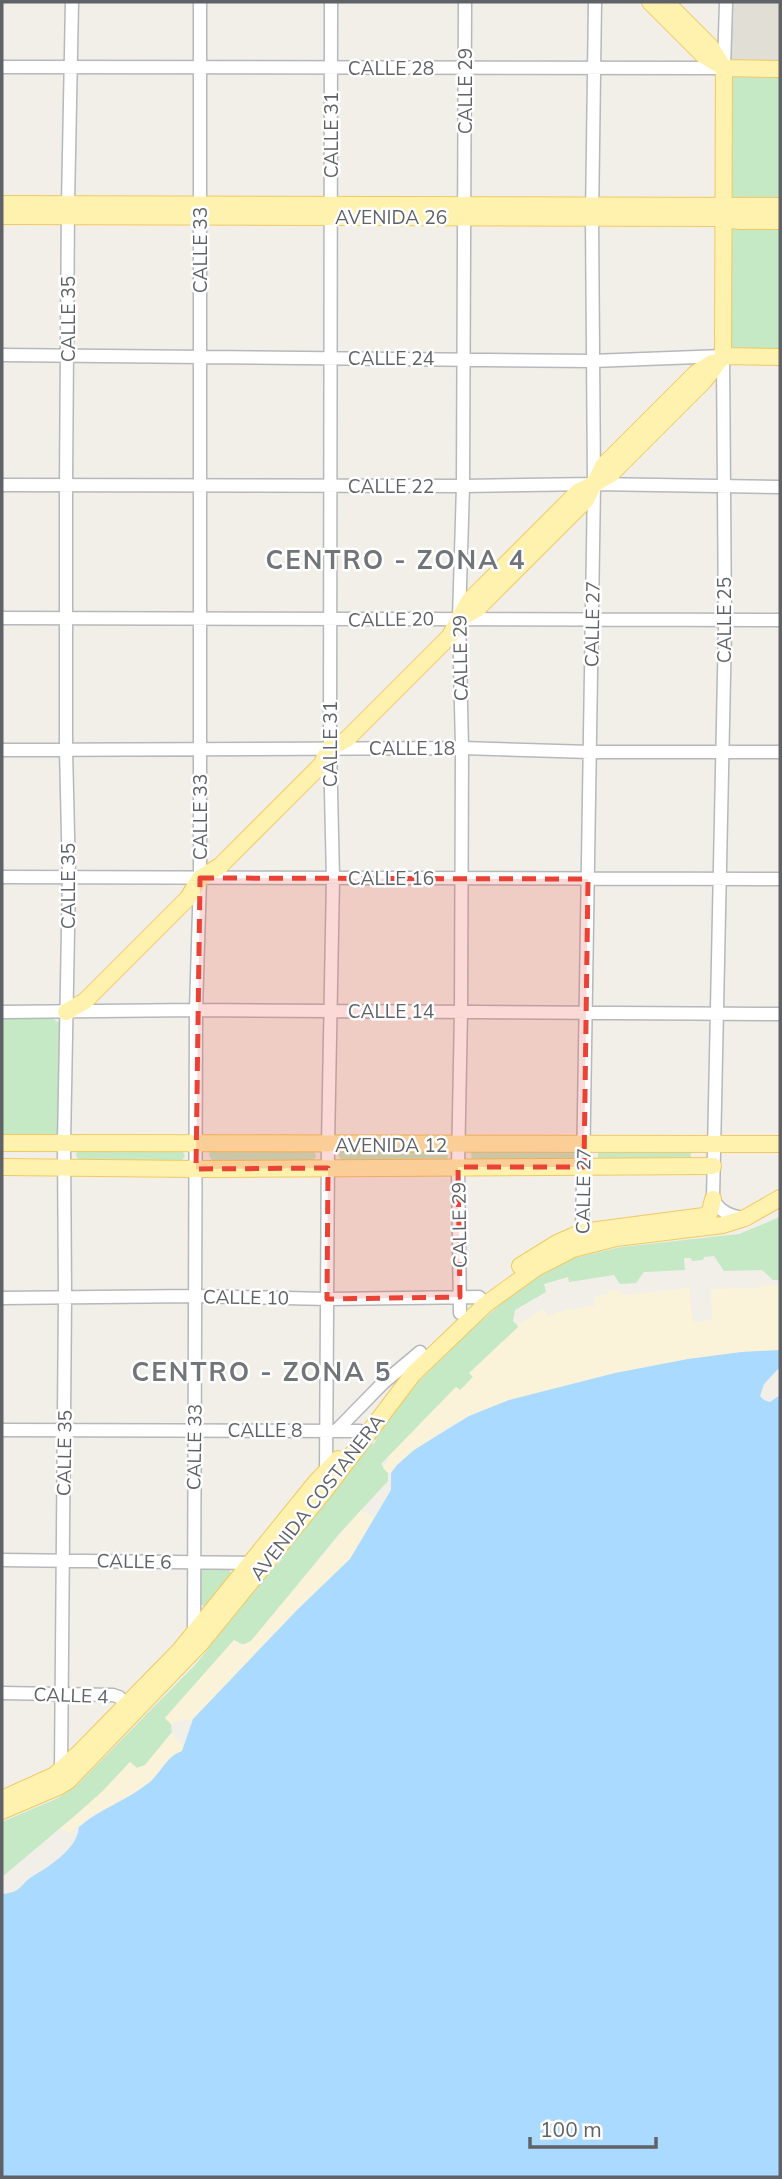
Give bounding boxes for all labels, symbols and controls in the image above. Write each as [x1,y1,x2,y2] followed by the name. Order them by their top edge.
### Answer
[453,48,477,134] street label: CALLE 29
[348,56,434,80] street label: CALLE 28
[319,92,343,178] street label: CALLE 31
[335,205,447,229] street label: AVENIDA 26
[188,207,212,293] street label: CALLE 33
[56,276,80,362] street label: CALLE 35
[348,346,434,370] street label: CALLE 24
[348,474,434,498] street label: CALLE 22
[266,543,526,576] district label: CENTRO - ZONA 4
[712,577,736,663] street label: CALLE 25
[579,581,605,667] street label: CALLE 27
[348,606,434,632] street label: CALLE 20
[447,615,473,701] street label: CALLE 29
[318,701,342,787] street label: CALLE 31
[369,736,455,760] street label: CALLE 18
[188,774,212,860] street label: CALLE 33
[56,843,80,929] street label: CALLE 35
[348,866,434,890] street label: CALLE 16
[348,999,434,1023] street label: CALLE 14
[335,1133,447,1157] street label: AVENIDA 12
[570,1148,596,1234] street label: CALLE 27
[446,1182,472,1268] street label: CALLE 29
[203,1284,289,1310] street label: CALLE 10
[132,1355,392,1388] district label: CENTRO - ZONA 5
[181,1404,207,1490] street label: CALLE 33
[245,1409,389,1585] street label: AVENIDA COSTANERA
[51,1410,77,1496] street label: CALLE 35
[228,1418,302,1442] street label: CALLE 8
[96,1548,172,1574] street label: CALLE 6
[33,1682,109,1708] street label: CALLE 4
[530,2106,656,2150] scale bar
[540,2116,602,2142] text: 100 m

